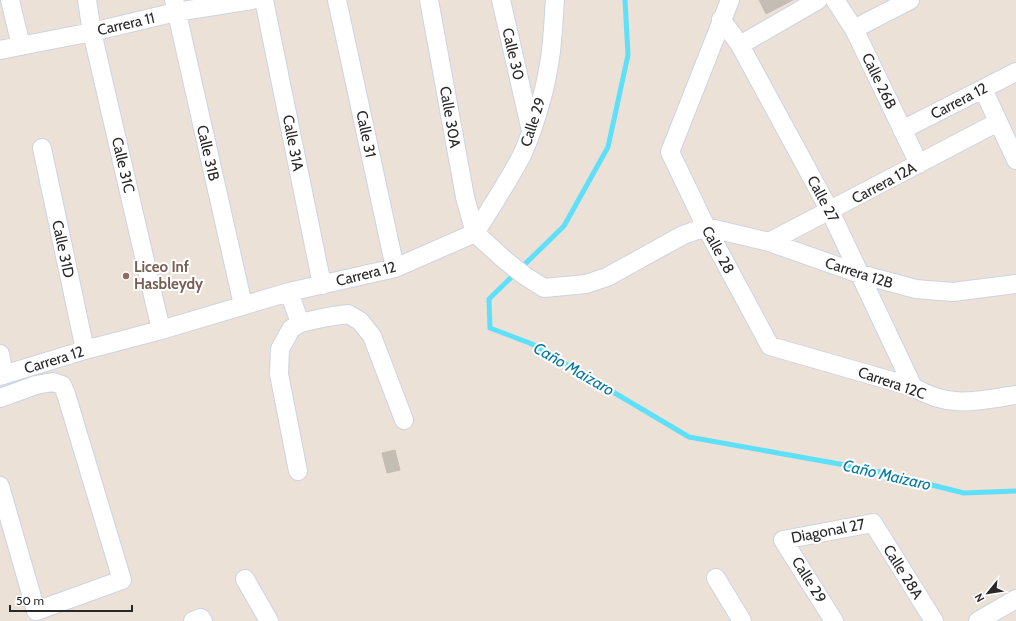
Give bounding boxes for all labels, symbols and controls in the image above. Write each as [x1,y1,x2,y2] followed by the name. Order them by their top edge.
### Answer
[96,9,156,39] street label: Carrera 11
[498,26,528,82] street label: Calle 30
[858,50,900,112] street label: Calle 26B
[928,79,991,123] street label: Carrera 12
[436,85,464,150] street label: Calle 30A
[517,95,549,149] street label: Calle 29
[352,109,380,159] street label: Calle 31
[279,113,307,173] street label: Calle 31A
[193,123,223,183] street label: Calle 31B
[108,135,138,195] street label: Calle 31C
[849,158,920,208] street label: Carrera 12A
[803,173,843,226] street label: Calle 27
[48,219,78,280] street label: Calle 31D
[698,223,738,277] street label: Calle 28
[823,254,895,292] street label: Carrera 12B
[134,258,204,293] place label: Liceo Inf Hasbleydy
[334,258,398,290] street label: Carrera 12
[121,271,131,281] marker: Liceo Inf Hasbleydy
[530,338,618,400] water label: Caño Maizaro
[22,342,86,378] street label: Carrera 12
[856,363,928,403] street label: Carrera 12C
[841,456,933,494] water label: Caño Maizaro
[790,515,867,547] street label: Diagonal 27
[879,541,927,603] street label: Calle 28A
[788,554,830,606] street label: Calle 29
[968,573,1008,613] north arrow
[10,587,132,613] scale bar
[971,591,987,605] text: N
[16,593,44,608] text: 50 m

